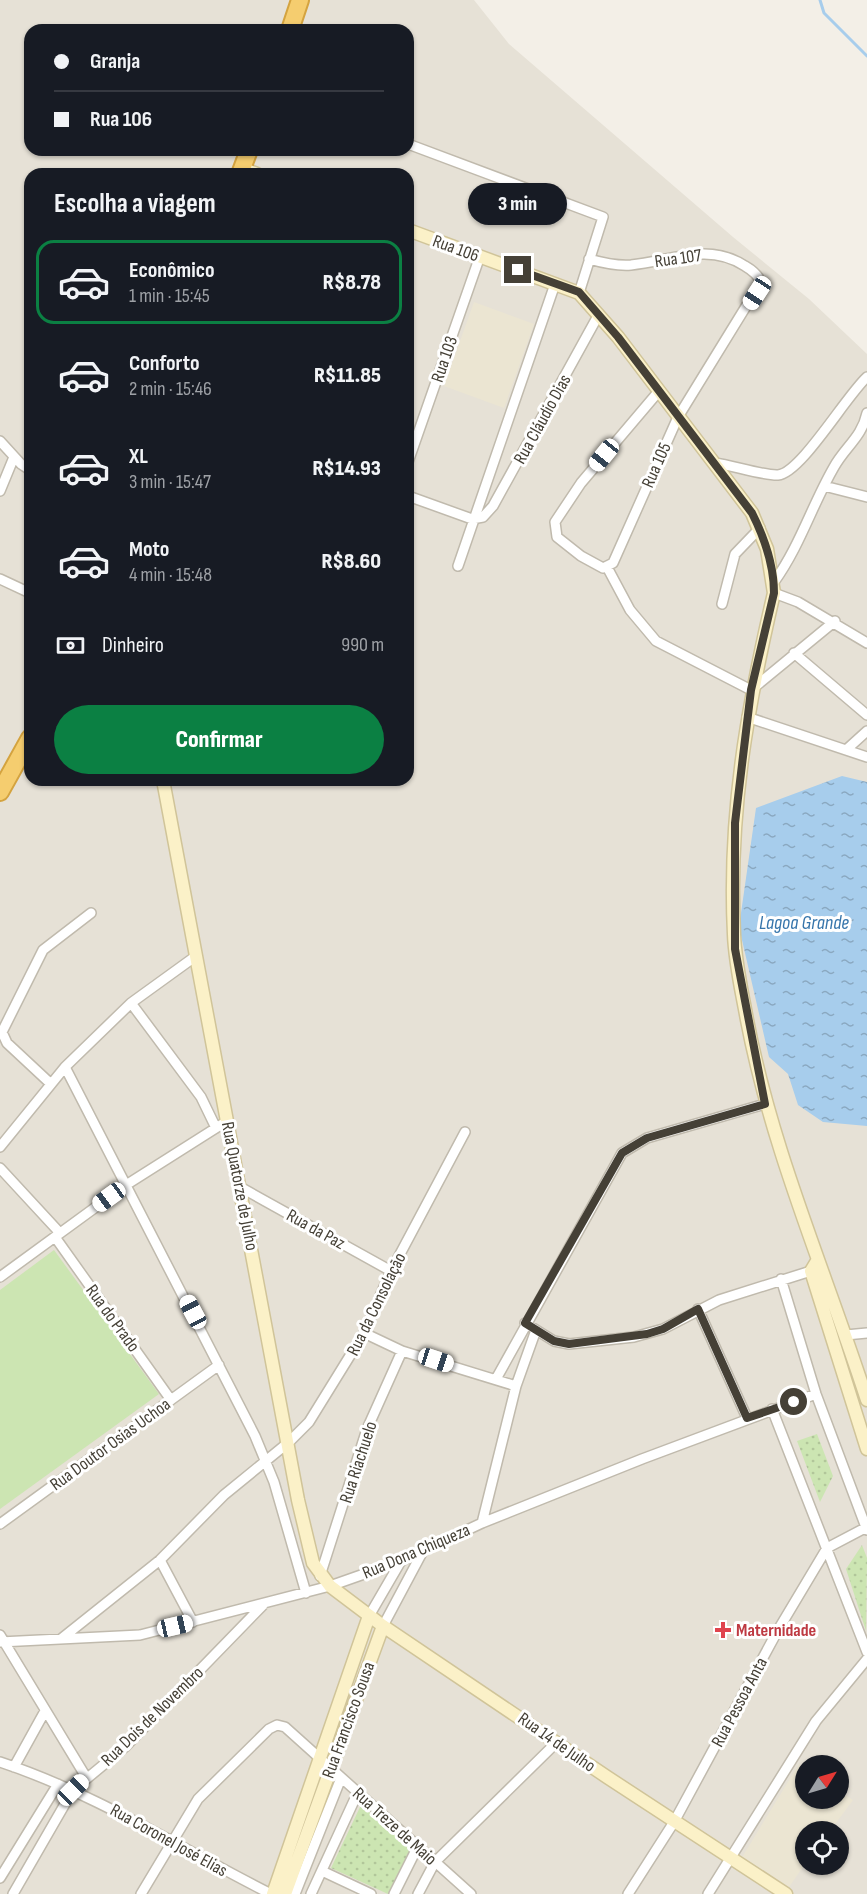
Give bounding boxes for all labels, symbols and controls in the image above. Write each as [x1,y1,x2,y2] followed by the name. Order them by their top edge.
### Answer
[90,48,140,75] text: Granja
[90,106,152,133] text: Rua 106
[468,183,568,225] callout: 3 min
[54,188,216,220] text: Escolha a viagem
[498,192,537,216] text: 3 min
[430,230,482,267] street label: Rua 106
[653,245,704,272] street label: Rua 107
[57,255,111,309] icon: car
[504,256,531,283] route end
[129,257,215,284] text: Econômico
[323,269,381,296] text: R$8.78
[740,273,774,313] car
[129,284,210,308] text: 1 min · 15:45
[427,333,462,385] street label: Rua 103
[57,348,111,402] icon: car
[129,350,200,377] text: Conforto
[314,362,381,389] text: R$11.85
[509,371,576,468] street label: Rua Cláudio Dias
[129,377,212,401] text: 2 min · 15:46
[586,435,622,475] car
[637,439,676,491] street label: Rua 105
[57,441,111,495] icon: car
[129,443,148,470] text: XL
[312,455,381,482] text: R$14.93
[129,470,211,494] text: 3 min · 15:47
[57,534,111,588] icon: car
[129,536,169,563] text: Moto
[321,548,381,575] text: R$8.60
[129,563,212,587] text: 4 min · 15:48
[54,629,87,662] icon: cash
[102,632,164,659] text: Dinheiro
[341,633,384,657] text: 990 m
[54,705,384,774] button: Confirmar
[759,911,849,935] water label: Lagoa Grande
[217,1120,262,1252] street label: Rua Quatorze de Julho
[89,1179,129,1215] car
[283,1205,349,1254] street label: Rua da Paz
[342,1249,410,1359] street label: Rua da Consolação
[81,1281,144,1356] street label: Rua do Prado
[177,1292,209,1332] car
[416,1346,456,1374] car
[780,1388,807,1415] route start
[46,1394,175,1495] street label: Rua Doutor Osias Uchoa
[335,1419,382,1506] street label: Rua Riachuelo
[359,1519,473,1584] street label: Rua Dona Chiqueza
[155,1613,195,1639] car
[736,1620,816,1641] place label: Maternidade
[714,1621,732,1639] marker: Maternidade
[707,1654,772,1751] street label: Rua Pessoa Anta
[318,1659,379,1781] street label: Rua Francisco Sousa
[97,1662,208,1771] street label: Rua Dois de Novembro
[514,1708,599,1777] street label: Rua 14 de Julho
[795,1755,849,1809] north arrow
[795,1755,849,1875] map controls
[54,1771,92,1809] car
[348,1783,441,1870] street label: Rua Treze de Maio
[106,1800,231,1881] street label: Rua Coronel José Elias
[795,1821,849,1875] button: locate

